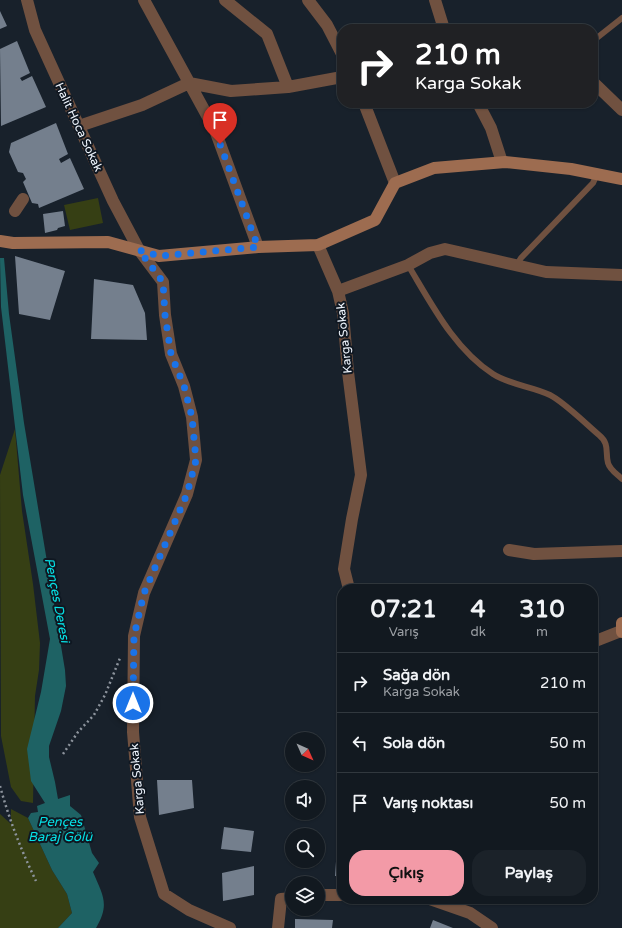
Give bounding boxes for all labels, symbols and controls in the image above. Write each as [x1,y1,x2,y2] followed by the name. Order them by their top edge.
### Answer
[415,38,501,72] text: 210 m
[349,40,401,92] icon: right
[415,72,522,94] text: Karga Sokak
[52,80,106,174] street label: Halit Hoca Sokak
[203,103,237,144] pin
[209,109,231,131] icon: arrive
[333,301,355,374] street label: Karga Sokak
[41,556,73,646] water label: Pençes Deresi
[370,595,437,624] text: 07:21
[471,595,486,624] text: 4
[519,595,565,624] text: 310
[389,624,419,640] text: Varış
[471,624,486,640] text: dk
[536,624,548,640] text: m
[383,666,450,684] text: Sağa dön
[349,672,371,694] icon: right
[540,674,586,692] text: 210 m
[112,682,154,724] position arrow
[383,684,460,700] text: Karga Sokak
[285,732,325,772] north arrow
[285,732,325,916] map controls
[349,732,371,754] icon: left
[383,734,445,752] text: Sola dön
[549,734,586,752] text: 50 m
[127,743,147,815] street label: Karga Sokak
[285,780,325,820] button: sound
[349,792,371,814] icon: arrive
[383,794,473,812] text: Varış noktası
[549,794,586,812] text: 50 m
[28,814,93,845] water label: Pençes Baraj Gölü
[285,828,325,868] button: search
[349,850,464,896] button: Çıkış
[472,850,586,896] button: Paylaş
[285,876,325,916] button: layers

